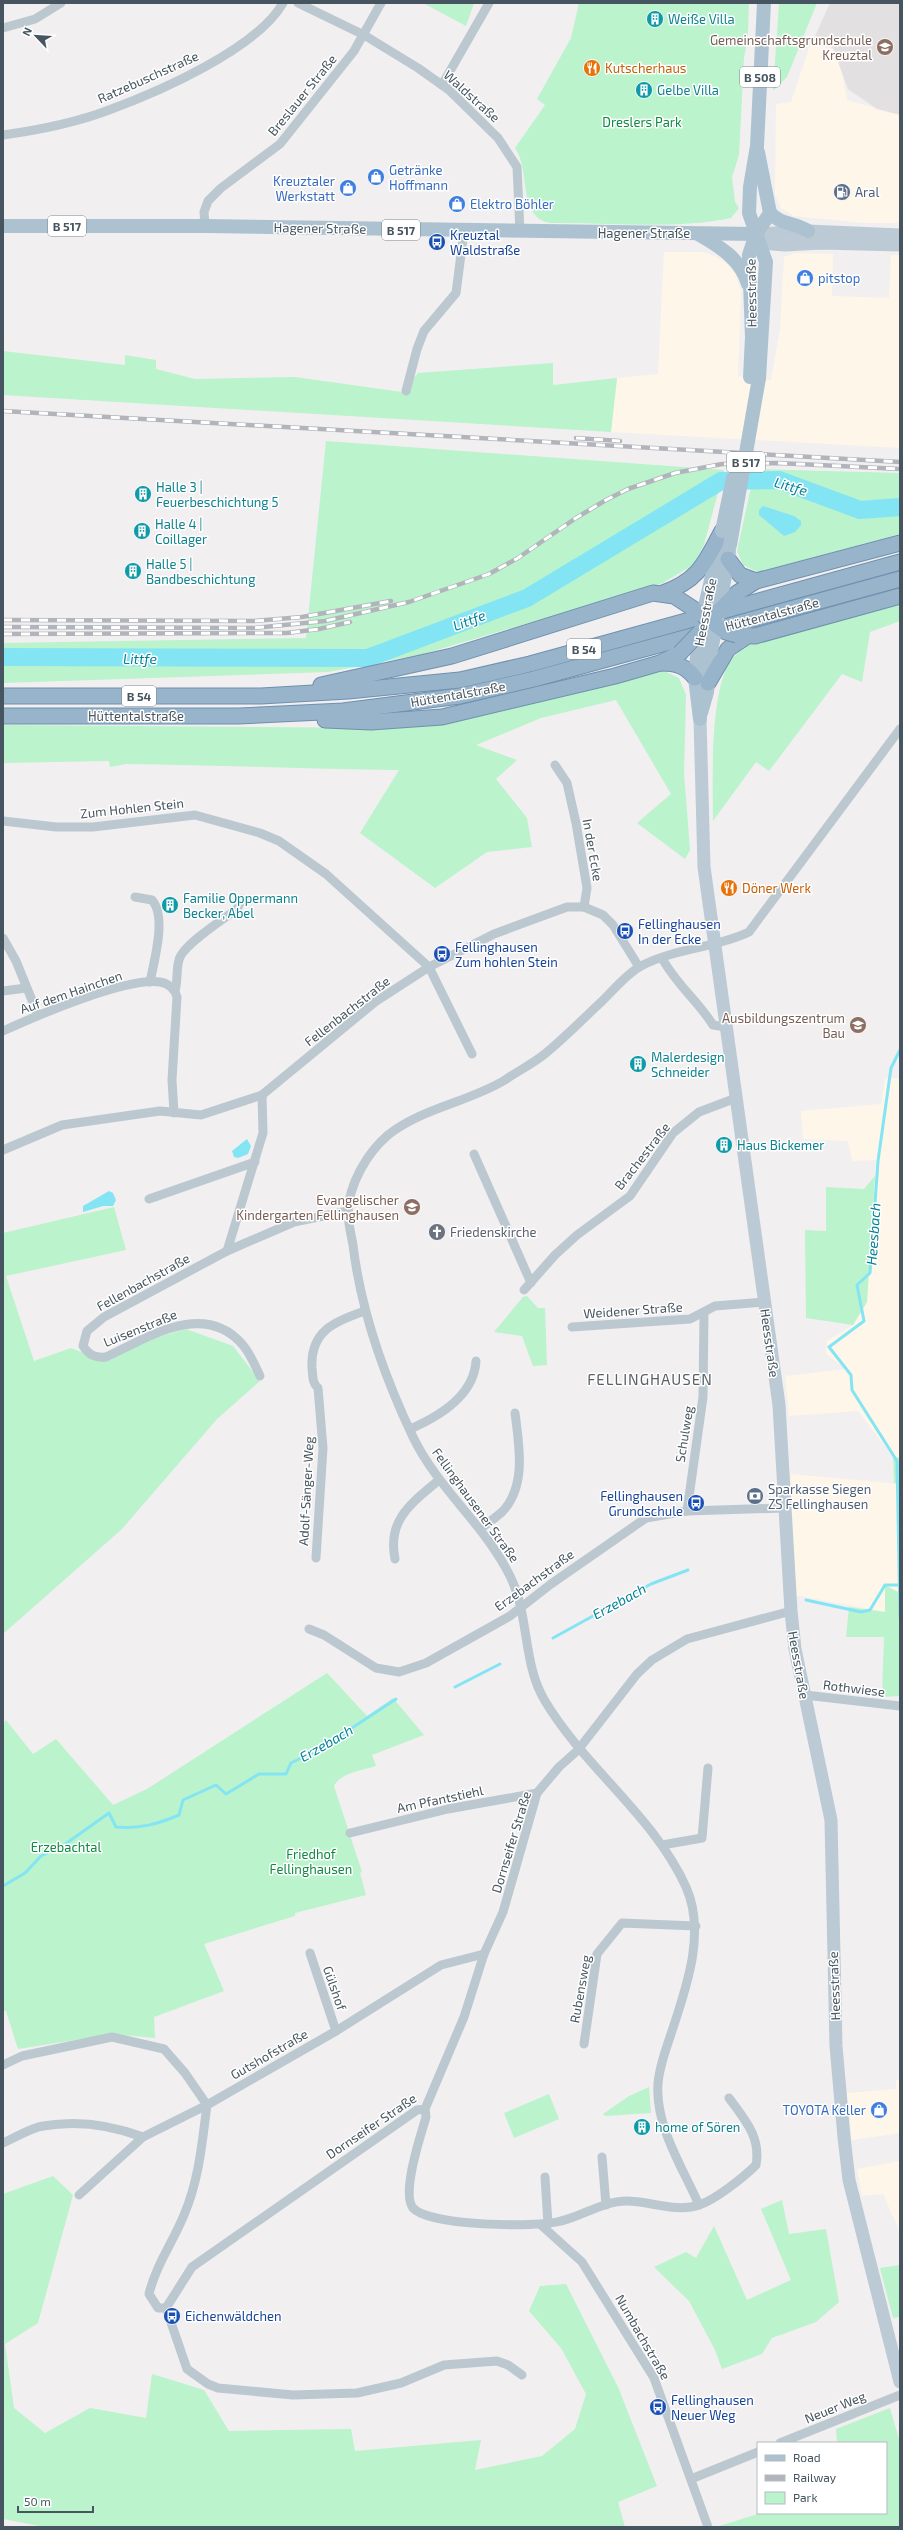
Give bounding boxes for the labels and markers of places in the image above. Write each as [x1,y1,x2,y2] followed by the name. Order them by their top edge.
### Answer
[645,9,665,29] building icon: Weiße Villa
[668,11,735,27] place label: Weiße Villa
[710,32,872,63] place label: Gemeinschaftsgrundschule Kreuztal
[875,37,895,57] school or university icon: Gemeinschaftsgrundschule Kreuztal
[582,58,602,78] restaurant icon: Kutscherhaus
[605,60,686,76] place label: Kutscherhaus
[634,80,654,100] building icon: Gelbe Villa
[657,82,719,98] place label: Gelbe Villa
[389,162,448,193] place label: Getränke Hoffmann
[366,167,386,187] shop icon: Getränke Hoffmann
[273,173,335,204] place label: Kreuztaler Werkstatt
[338,178,358,198] shop icon: Kreuztaler Werkstatt
[832,182,852,202] fuel station icon: Aral
[855,184,879,200] place label: Aral
[447,194,467,214] shop icon: Elektro Böhler
[470,196,554,212] place label: Elektro Böhler
[450,227,520,258] place label: Kreuztal Waldstraße
[427,232,447,252] bus stop icon: Kreuztal Waldstraße
[795,268,815,288] shop icon: pitstop
[818,270,860,286] place label: pitstop
[156,479,278,510] place label: Halle 3 | Feuerbeschichtung 5
[133,484,153,504] building icon: Halle 3 | Feuerbeschichtung 5
[155,516,207,547] place label: Halle 4 | Coillager
[132,521,152,541] building icon: Halle 4 | Coillager
[146,556,255,587] place label: Halle 5 | Bandbeschichtung
[123,561,143,581] building icon: Halle 5 | Bandbeschichtung
[719,878,739,898] restaurant icon: Döner Werk
[742,880,812,896] place label: Döner Werk
[183,890,298,921] place label: Familie Oppermann Becker, Abel
[160,895,180,915] building icon: Familie Oppermann Becker, Abel
[638,916,721,947] place label: Fellinghausen In der Ecke
[615,921,635,941] bus stop icon: Fellinghausen In der Ecke
[455,939,558,970] place label: Fellinghausen Zum hohlen Stein
[432,944,452,964] bus stop icon: Fellinghausen Zum hohlen Stein
[722,1010,845,1041] place label: Ausbildungszentrum Bau
[848,1015,868,1035] school or university icon: Ausbildungszentrum Bau
[651,1049,725,1080] place label: Malerdesign Schneider
[628,1054,648,1074] building icon: Malerdesign Schneider
[714,1135,734,1155] building icon: Haus Bickemer
[737,1137,824,1153] place label: Haus Bickemer
[236,1192,399,1223] place label: Evangelischer Kindergarten Fellinghausen
[402,1197,422,1217] school or university icon: Evangelischer Kindergarten Fellinghausen
[427,1222,447,1242] church icon: Friedenskirche
[450,1224,537,1240] place label: Friedenskirche
[768,1481,871,1512] place label: Sparkasse Siegen ZS Fellinghausen
[745,1486,765,1506] bank icon: Sparkasse Siegen ZS Fellinghausen
[600,1488,683,1519] place label: Fellinghausen Grundschule
[686,1493,706,1513] bus stop icon: Fellinghausen Grundschule
[869,2100,889,2120] shop icon: TOYOTA Keller
[783,2102,866,2118] place label: TOYOTA Keller
[632,2117,652,2137] building icon: home of Sören
[655,2119,740,2135] place label: home of Sören
[162,2306,182,2326] bus stop icon: Eichenwäldchen
[185,2308,282,2324] place label: Eichenwäldchen
[671,2392,754,2423] place label: Fellinghausen Neuer Weg
[648,2397,668,2417] bus stop icon: Fellinghausen Neuer Weg

